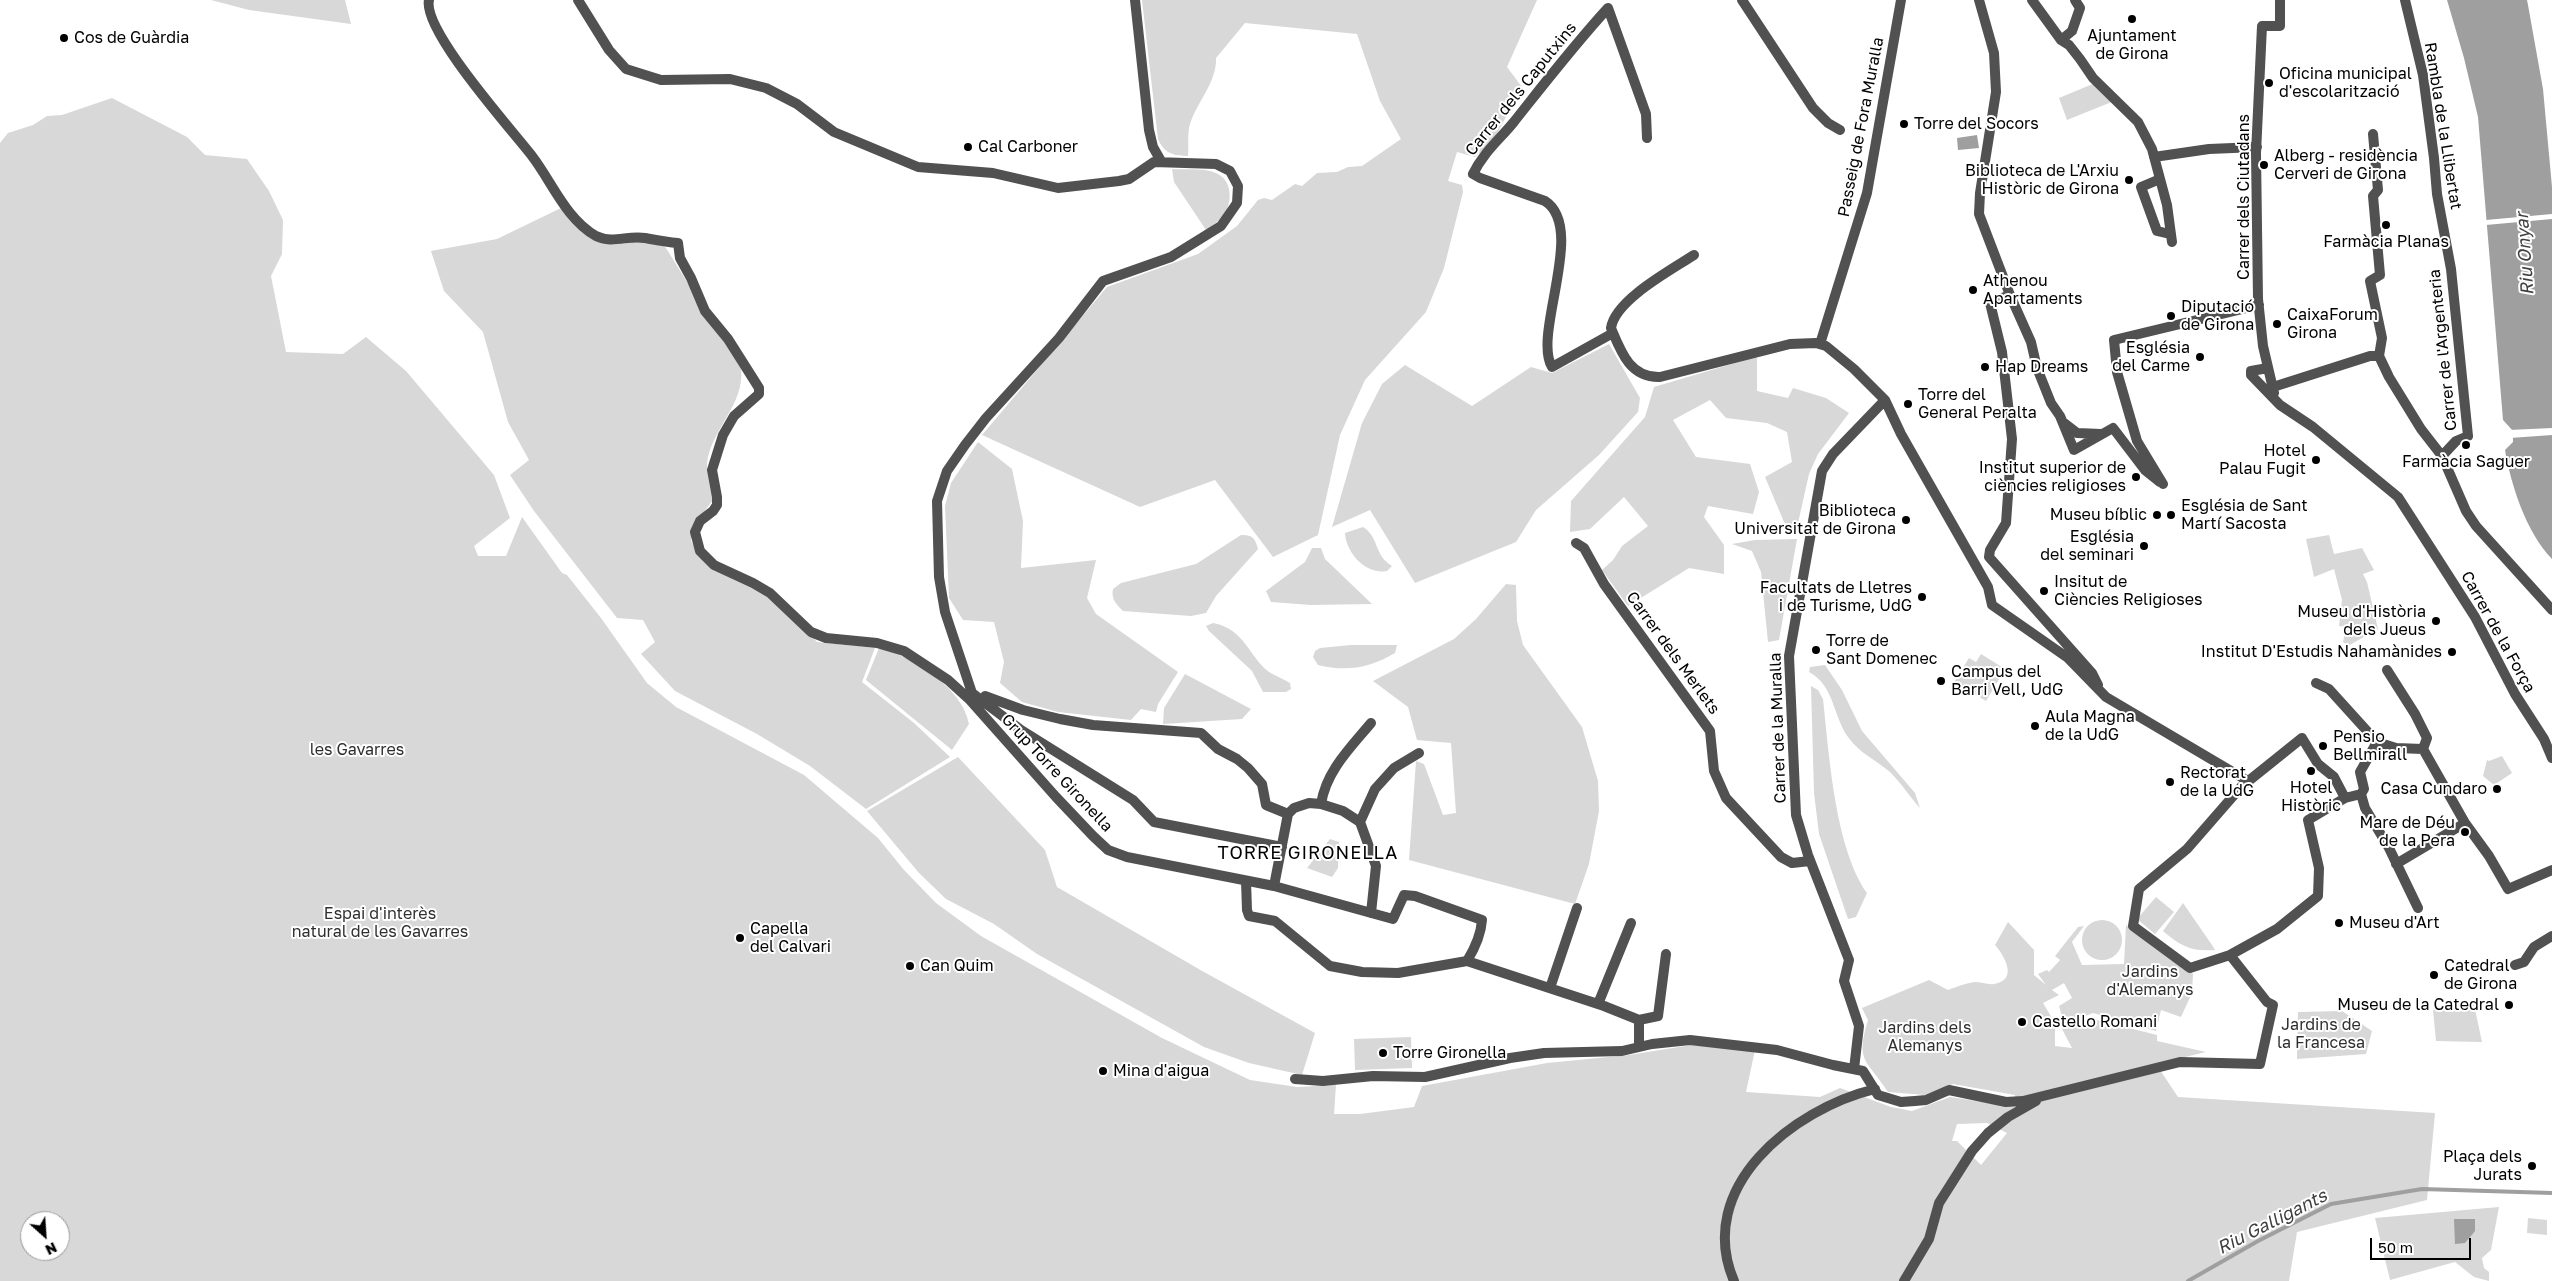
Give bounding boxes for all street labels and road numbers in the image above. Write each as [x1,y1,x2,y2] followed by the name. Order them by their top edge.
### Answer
[1461,18,1581,160] street label: Carrer dels Caputxins
[1834,35,1888,219] street label: Passeig de Fora Muralla
[2420,41,2466,211] street label: Rambla de la Llibertat
[2234,114,2254,280] street label: Carrer dels Ciutadans
[2425,268,2461,432] street label: Carrer de l'Argenteria
[2457,568,2539,696] street label: Carrer de la Força
[1622,588,1724,718] street label: Carrer dels Merlets
[1766,652,1790,804] street label: Carrer de la Muralla
[997,710,1117,836] street label: Grup Torre Gironella

